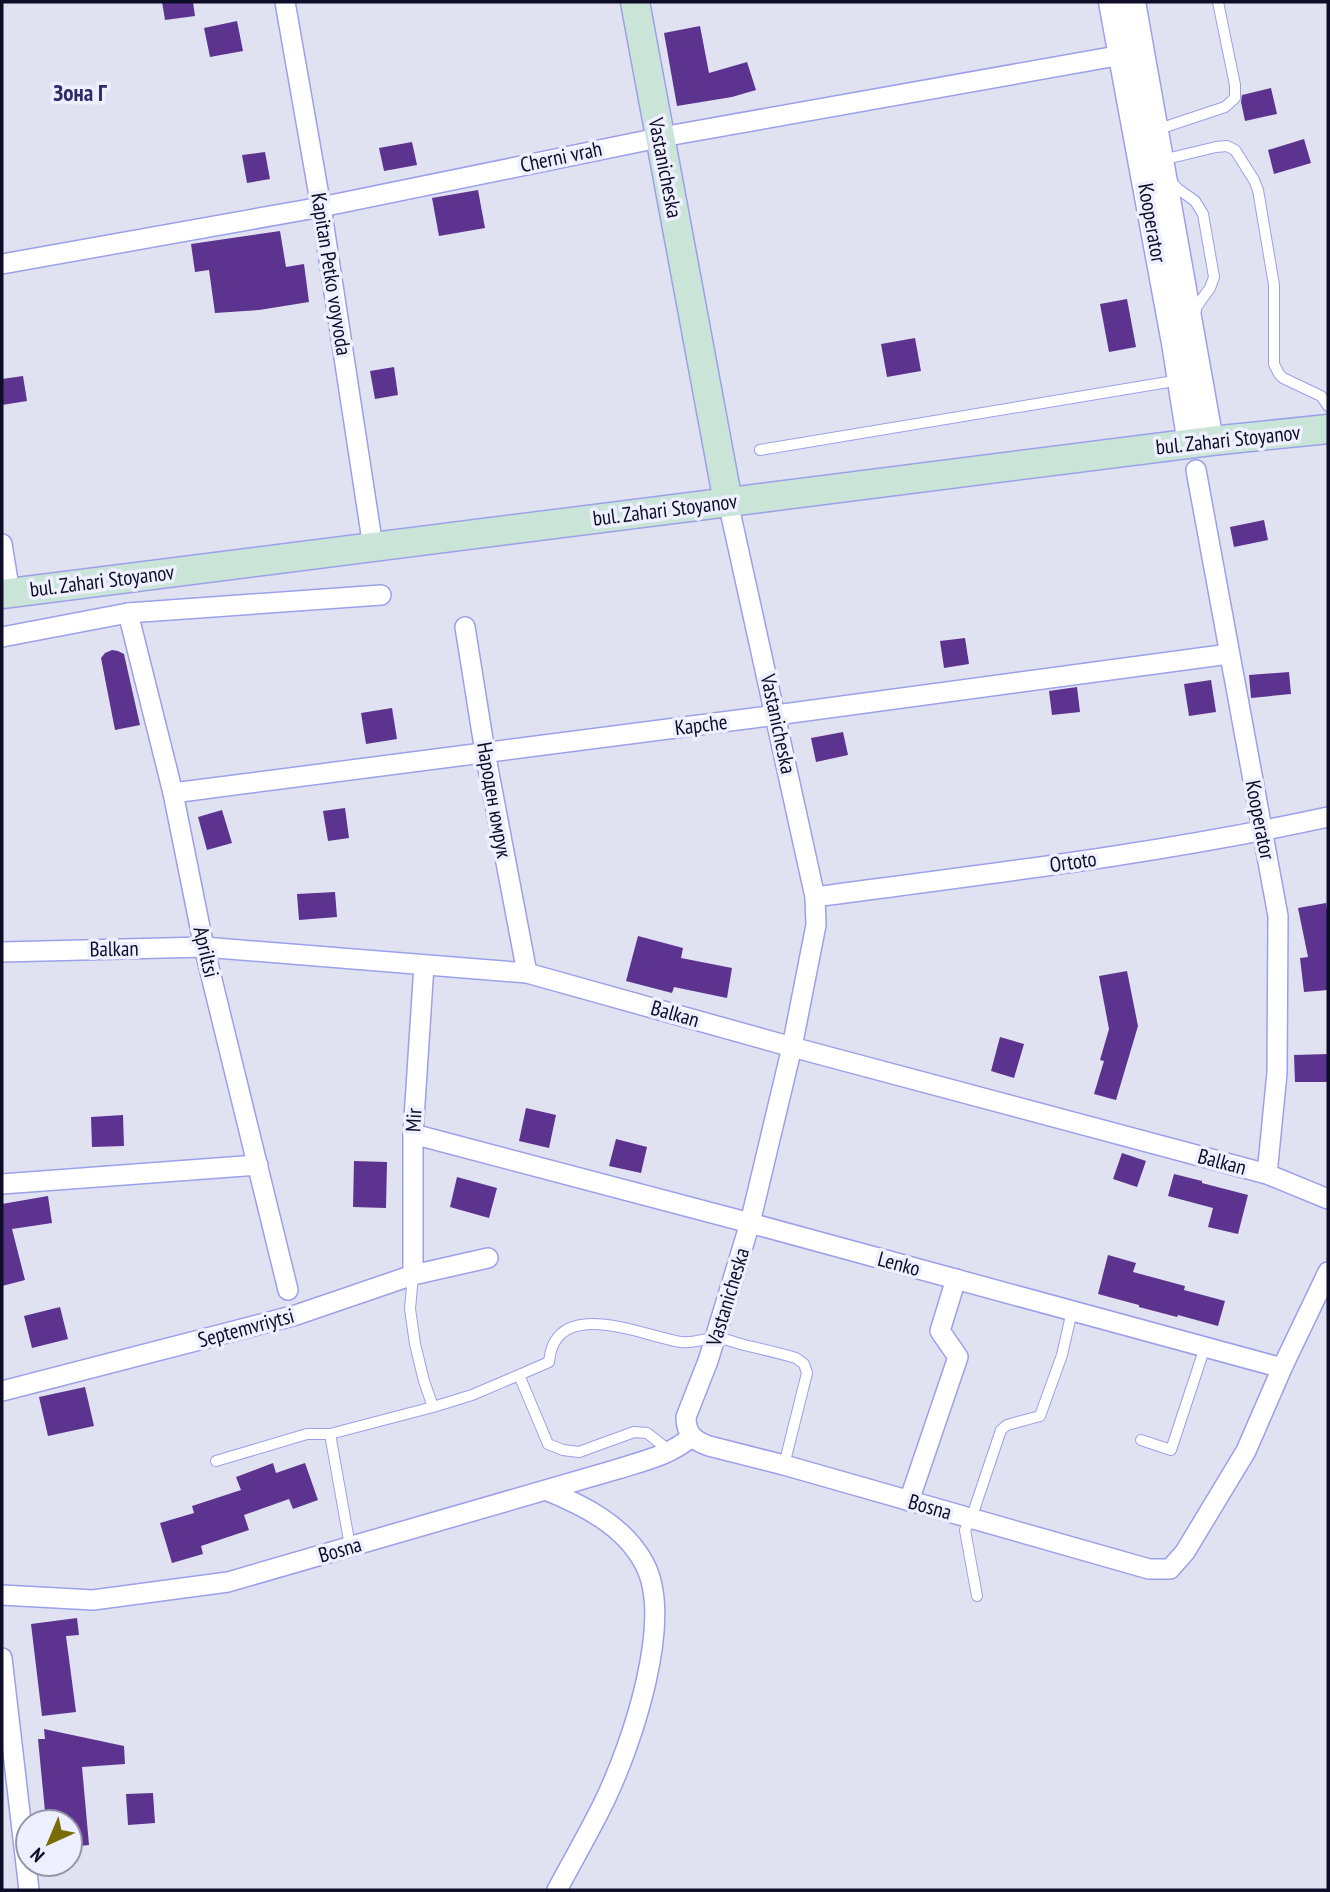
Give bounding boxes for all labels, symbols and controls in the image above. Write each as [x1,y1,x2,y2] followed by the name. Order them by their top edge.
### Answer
[53,78,107,107] district label: Зона Г
[642,115,688,220] street label: Vastanicheska
[518,135,604,178] street label: Cherni vrah
[1132,181,1173,265] street label: Kooperator
[305,191,358,357] street label: Kapitan Petko voyvoda
[1154,418,1302,461] street label: bul. Zahari Stoyanov
[591,487,740,532] street label: bul. Zahari Stoyanov
[28,558,177,603] street label: bul. Zahari Stoyanov
[755,671,802,776] street label: Vastanicheska
[673,708,729,741] street label: Kapche
[471,740,518,860] street label: Народен юмрук
[1240,778,1281,862] street label: Kooperator
[1048,845,1098,878] street label: Ortoto
[188,924,225,980] street label: Apriltsi
[89,935,139,962] street label: Balkan
[648,994,702,1033] street label: Balkan
[399,1107,428,1133] street label: Mir
[1195,1142,1249,1181] street label: Balkan
[700,1244,755,1350] street label: Vastanicheska
[875,1245,923,1282] street label: Lenko
[195,1302,297,1353] street label: Septemvriytsi
[905,1488,955,1526] street label: Bosna
[315,1531,365,1569] street label: Bosna
[14,1808,84,1878] north arrow
[25,1843,49,1867] text: N

